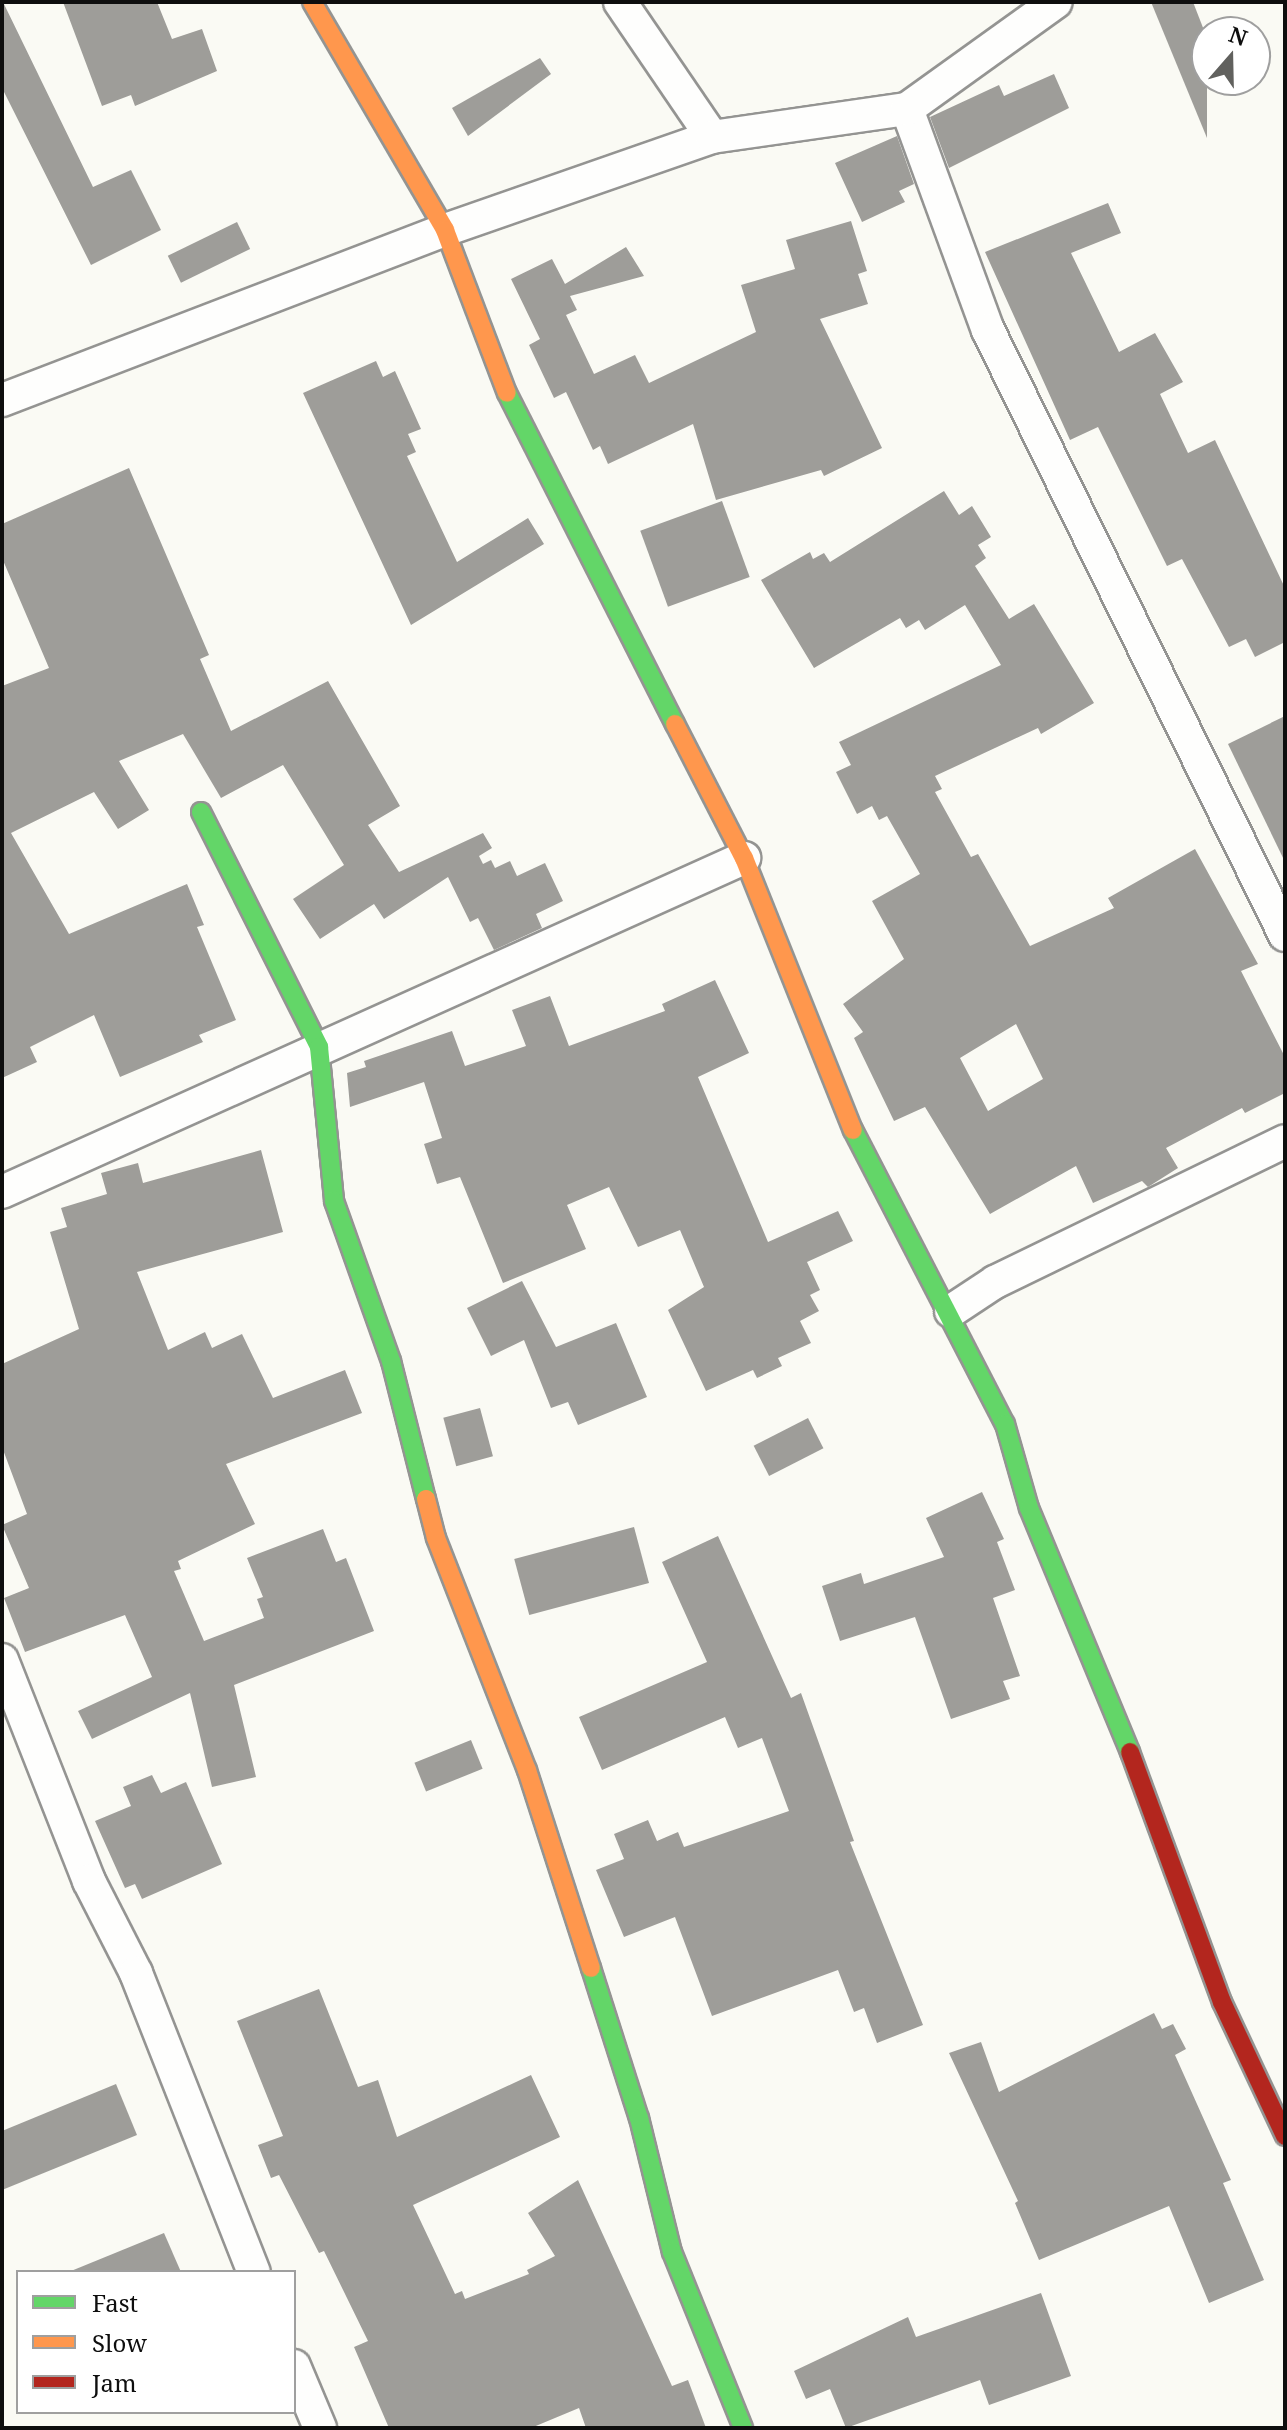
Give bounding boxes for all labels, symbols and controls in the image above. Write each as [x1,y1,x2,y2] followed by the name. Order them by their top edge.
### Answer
[1191,16,1271,96] north arrow
[1225,18,1252,52] text: N
[16,2270,296,2414] legend
[92,2286,138,2319] text: Fast
[92,2326,147,2359] text: Slow
[92,2366,137,2399] text: Jam

